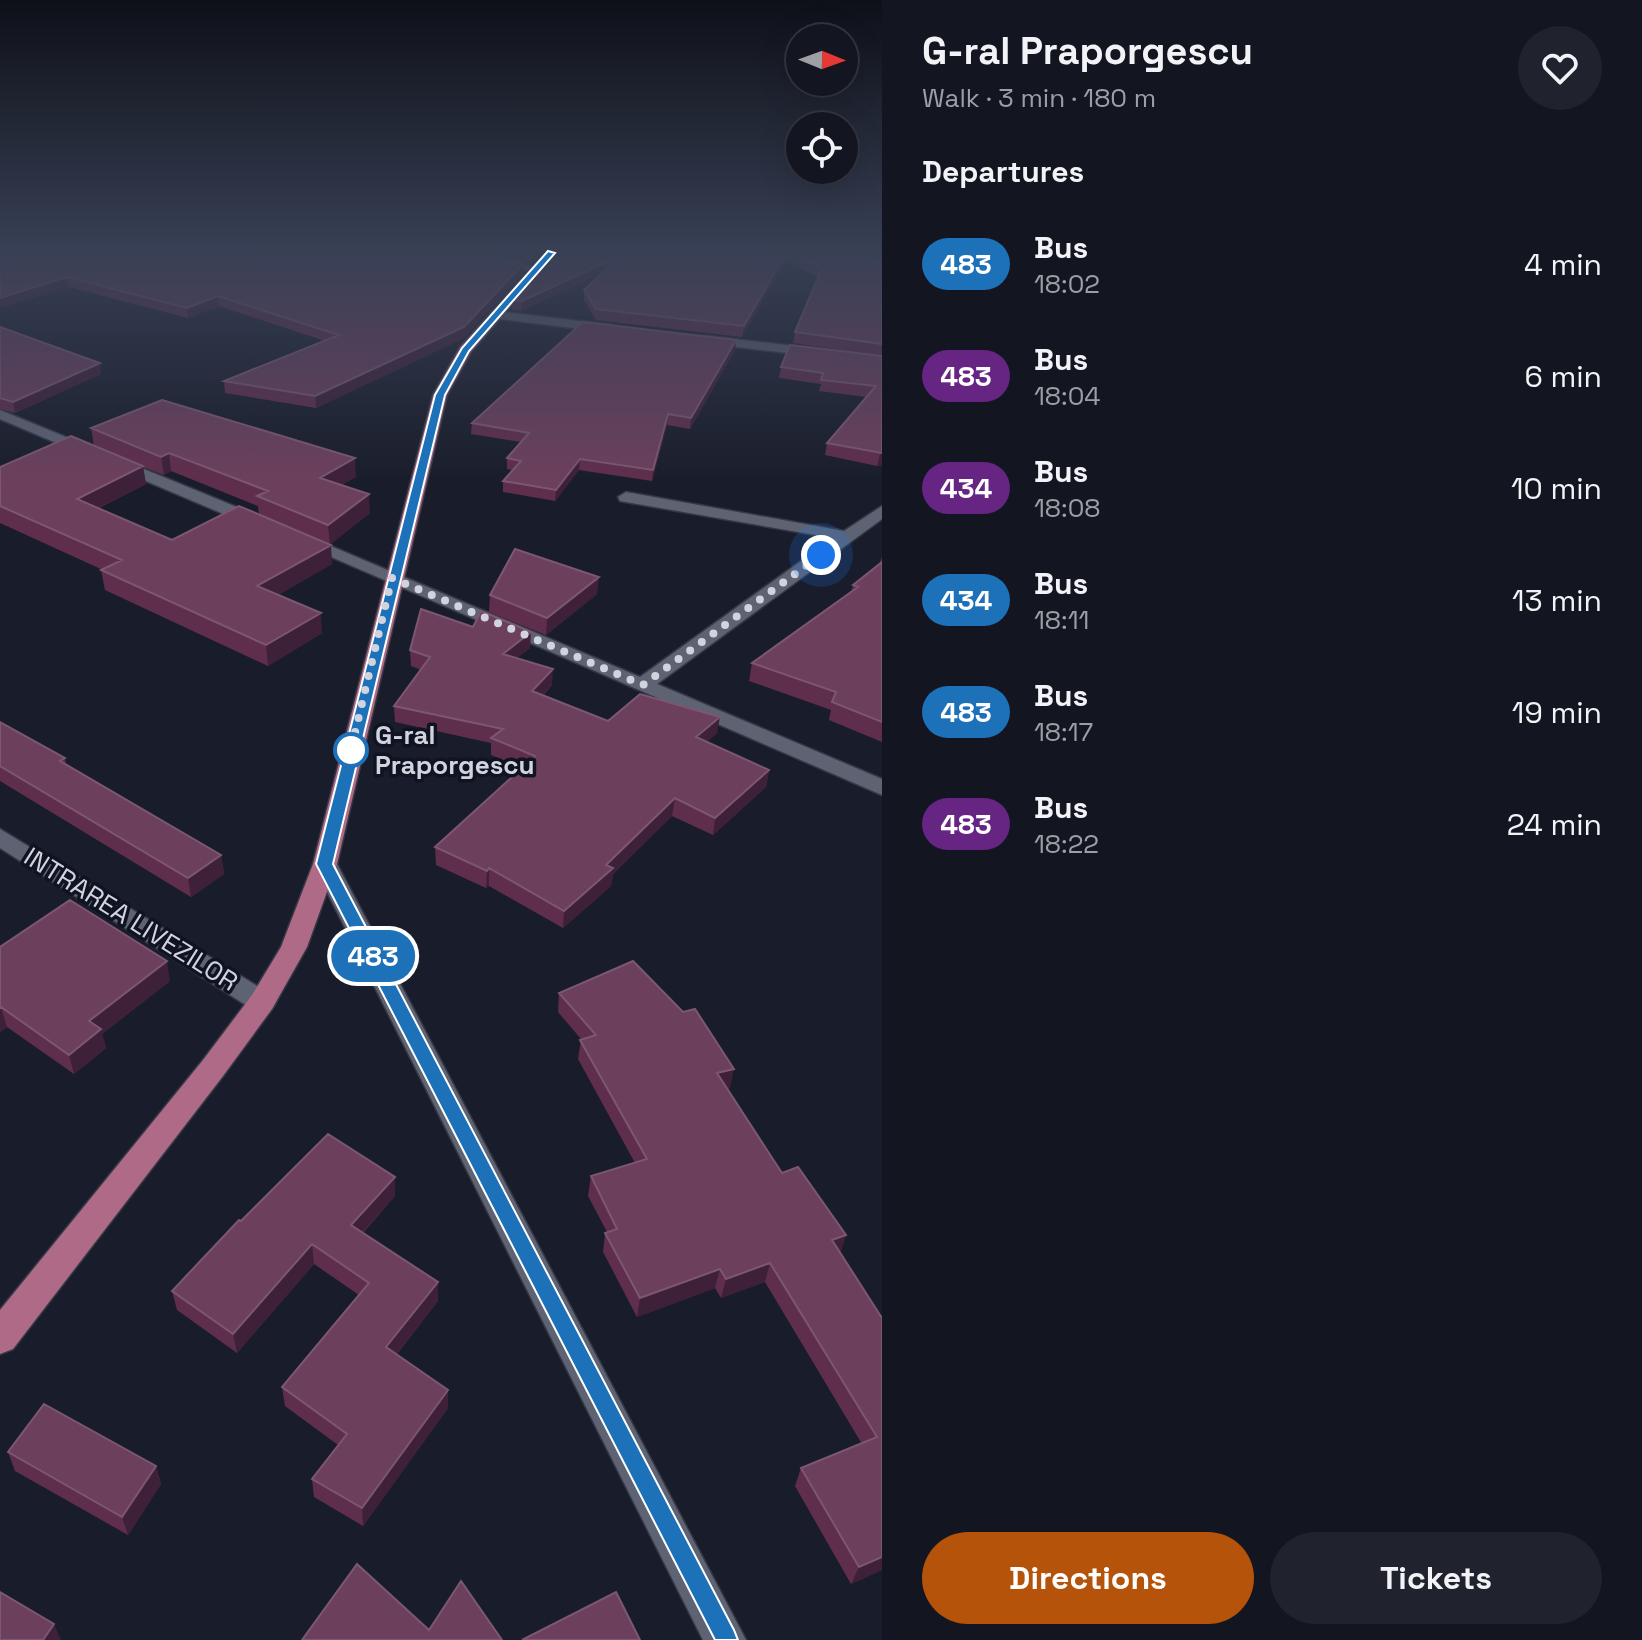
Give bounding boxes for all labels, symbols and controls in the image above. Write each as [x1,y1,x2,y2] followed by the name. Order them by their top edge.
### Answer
[786,24,858,96] north arrow
[786,24,858,184] map controls
[1518,26,1602,110] button: heart
[922,27,1253,75] text: G-ral Praporgescu
[922,81,1156,115] text: Walk · 3 min · 180 m
[786,112,858,184] button: locate
[922,152,1084,191] text: Departures
[1034,228,1088,267] text: Bus
[1524,245,1602,284] text: 4 min
[940,246,992,282] text: 483
[1034,267,1100,301] text: 18:02
[1034,340,1088,379] text: Bus
[1524,357,1602,396] text: 6 min
[940,358,992,394] text: 483
[1034,379,1101,413] text: 18:04
[1034,452,1088,491] text: Bus
[1511,469,1602,508] text: 10 min
[940,470,992,506] text: 434
[1034,491,1101,525] text: 18:08
[801,535,841,575] your location
[1034,564,1088,603] text: Bus
[1512,581,1602,620] text: 13 min
[940,582,992,618] text: 434
[1034,603,1089,637] text: 18:11
[1034,676,1088,715] text: Bus
[1512,693,1602,732] text: 19 min
[940,694,992,730] text: 483
[1034,715,1093,749] text: 18:17
[375,718,535,782] place label: G-ral Praporgescu
[334,733,368,767] marker: G-ral Praporgescu
[1034,788,1088,827] text: Bus
[1507,805,1602,844] text: 24 min
[940,806,992,842] text: 483
[1034,827,1099,861] text: 18:22
[18,840,244,998] street label: INTRAREA LIVEZILOR
[327,930,419,982] line badge: 483
[347,938,399,974] text: 483
[922,1532,1254,1624] button: Directions
[1270,1532,1602,1624] button: Tickets

